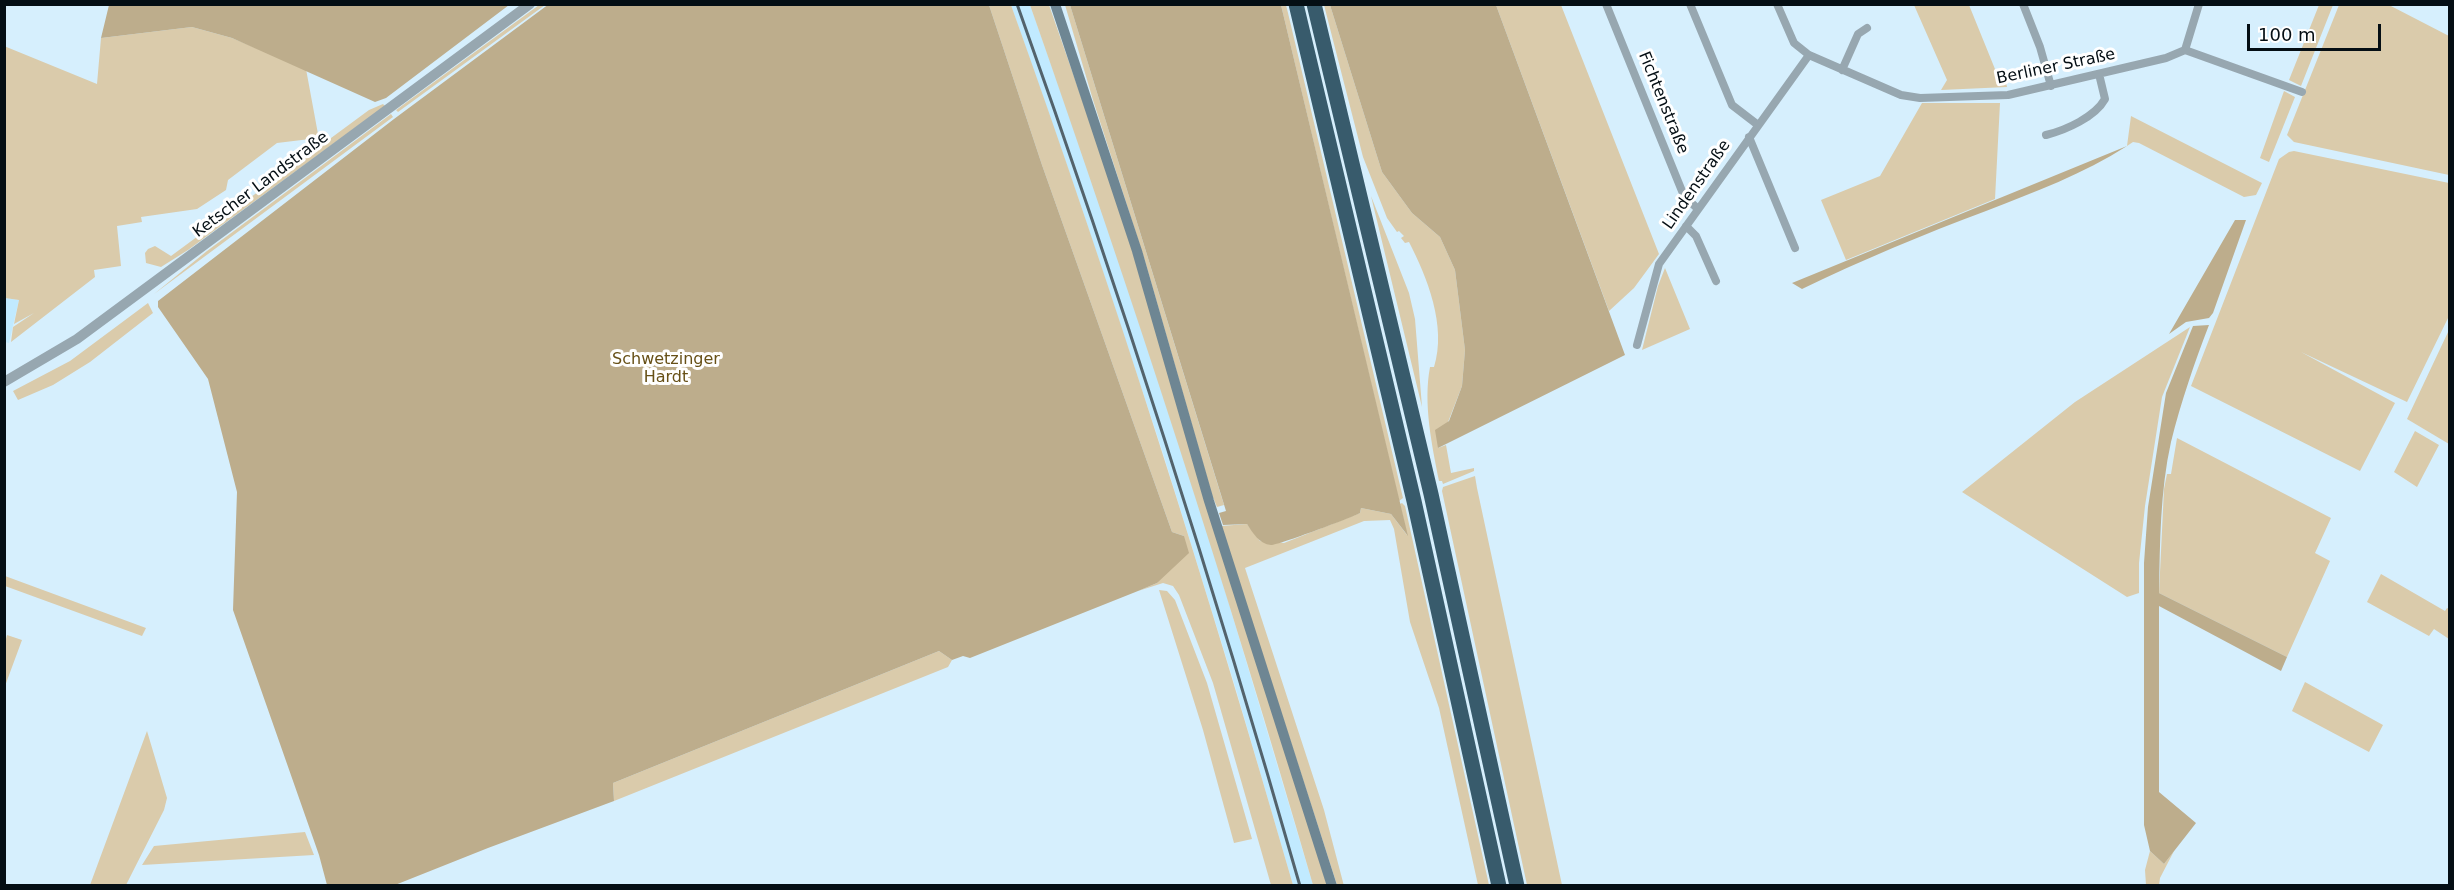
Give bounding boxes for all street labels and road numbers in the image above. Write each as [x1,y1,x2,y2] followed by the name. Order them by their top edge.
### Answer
[1995,45,2117,89] street label: Berliner Straße
[1634,49,1692,157] street label: Fichtenstraße
[190,128,332,242] street label: Ketscher Landstraße
[1659,137,1735,233] street label: Lindenstraße

